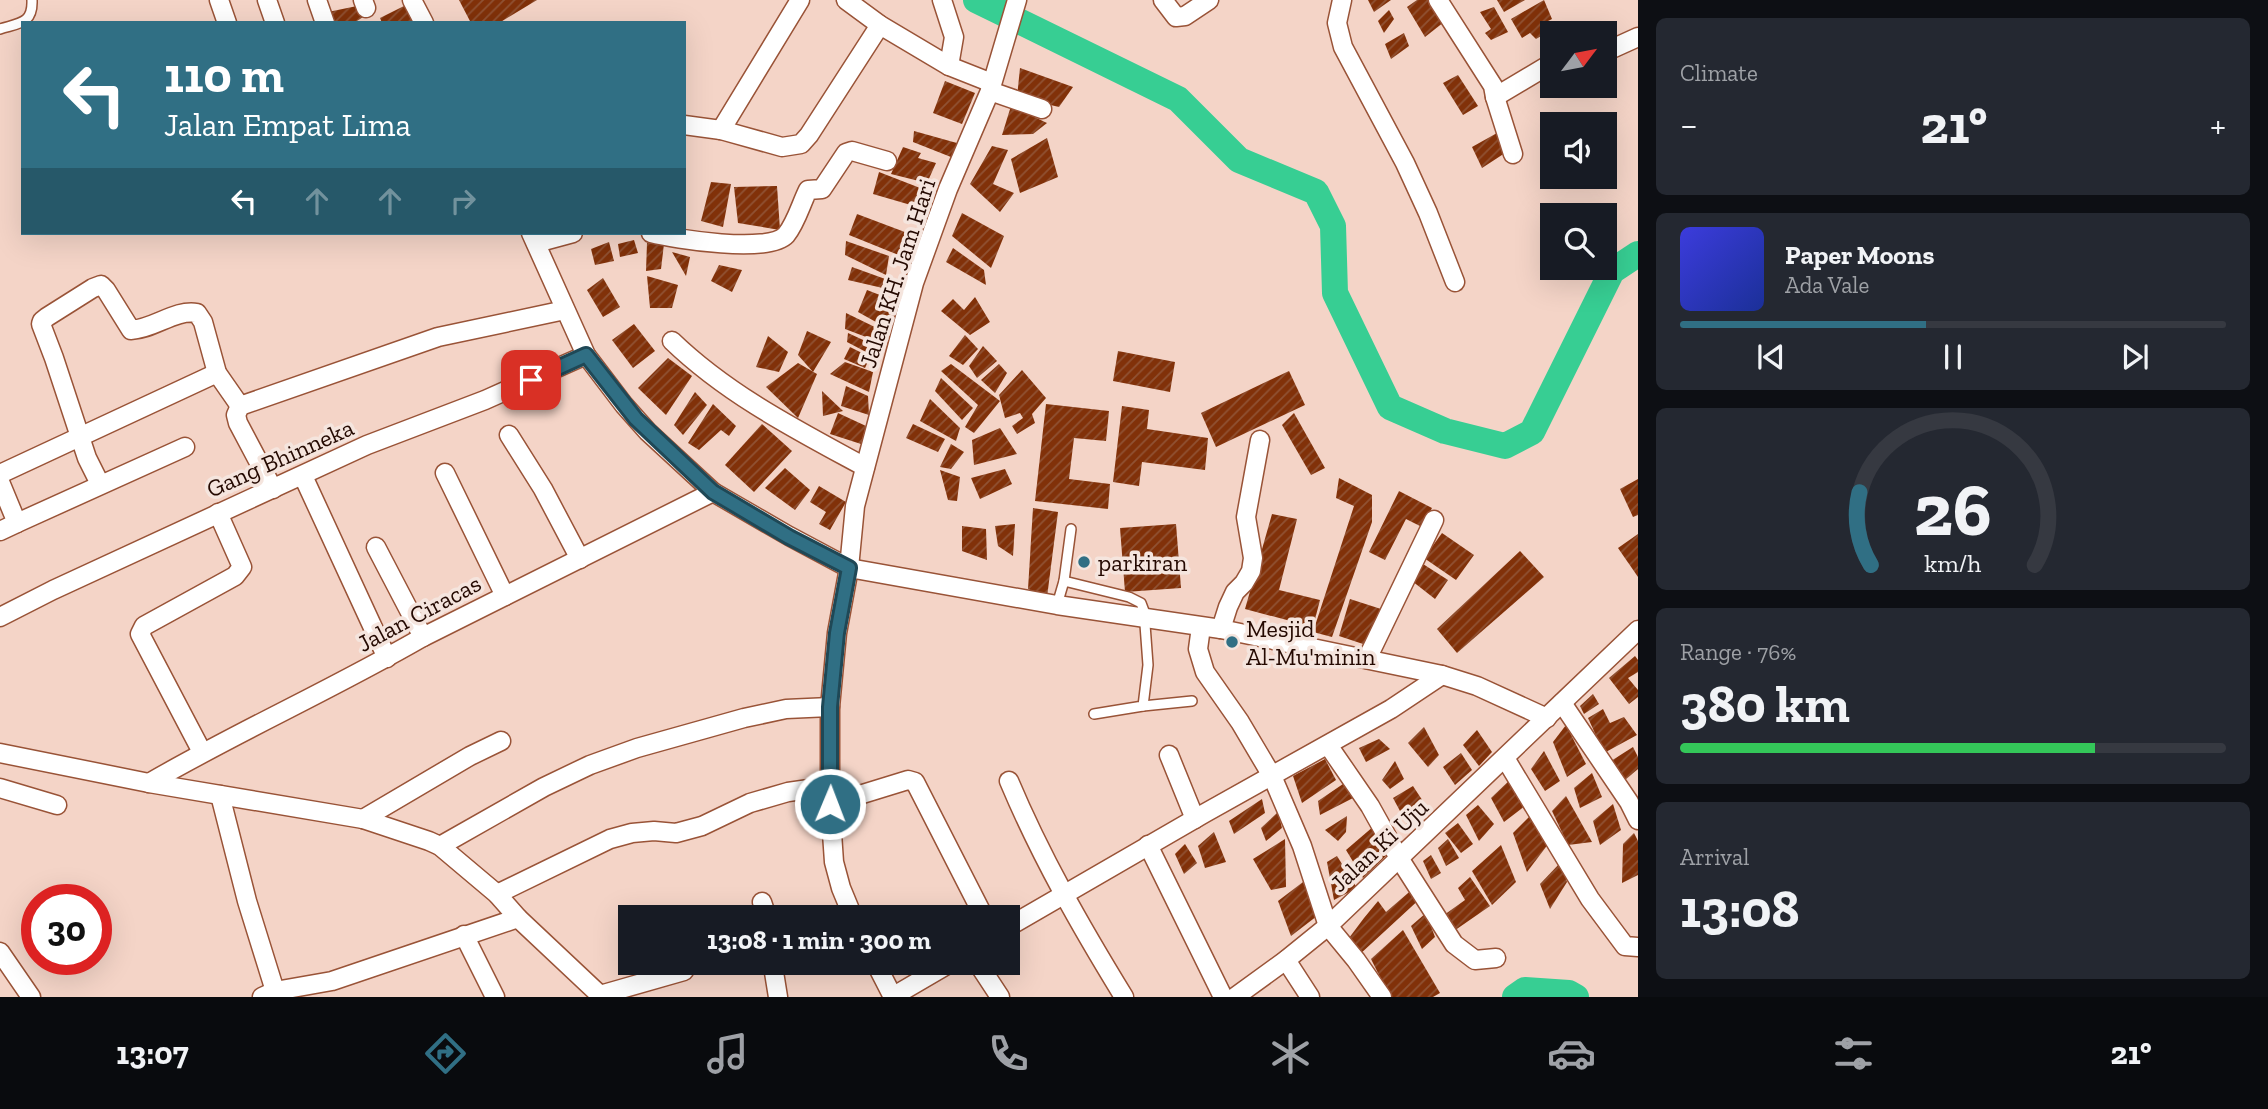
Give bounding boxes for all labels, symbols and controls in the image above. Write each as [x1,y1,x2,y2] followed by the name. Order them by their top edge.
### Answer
[1540,21,1617,98] north arrow
[1540,21,1617,280] map controls
[164,46,284,105] text: 110 m
[49,49,140,140] icon: left
[1680,59,1758,87] text: Climate
[1920,94,1987,156] text: 21°
[1680,102,1698,148] text: −
[2210,102,2226,148] text: +
[164,106,411,144] text: Jalan Empat Lima
[1540,112,1617,189] button: sound
[853,175,941,371] street label: Jalan KH. Jam Hari
[225,182,263,220] icon: left
[298,182,336,220] icon: ahead
[371,182,409,220] icon: ahead
[444,182,482,220] icon: right
[1540,203,1617,280] button: search
[1785,239,1934,271] text: Paper Moons
[1785,271,1869,299] text: Ada Vale
[1752,338,1790,376] icon: previous
[1934,338,1972,376] icon: pause
[2116,338,2154,376] icon: next
[501,350,561,410] pin
[512,361,550,399] icon: arrive
[202,412,358,503] street label: Gang Bhinneka
[1914,466,1992,554] text: 26
[1924,547,1982,577] text: km/h
[1098,548,1188,577] place label: parkiran
[1076,554,1092,570] marker: parkiran
[352,568,486,658] street label: Jalan Ciracas
[1246,614,1376,671] place label: Mesjid Al-Mu'minin
[1224,634,1240,650] marker: Mesjid Al-Mu'minin
[1680,638,1796,666] text: Range · 76%
[1680,673,1850,735] text: 380 km
[793,767,867,841] position arrow
[1324,792,1434,898] street label: Jalan Ki Uju
[1680,843,1749,871] text: Arrival
[1680,878,1800,940] text: 13:08
[21,884,112,975] speed limit sign: 30
[707,924,931,956] text: 13:08 · 1 min · 300 m
[421,1029,470,1078] icon: directions
[703,1029,752,1078] icon: music
[984,1029,1033,1078] icon: phone
[1266,1029,1315,1078] icon: climate
[1547,1029,1596,1078] icon: car
[1829,1029,1878,1078] icon: filters
[116,1034,188,1072] text: 13:07
[2111,1034,2152,1072] text: 21°

